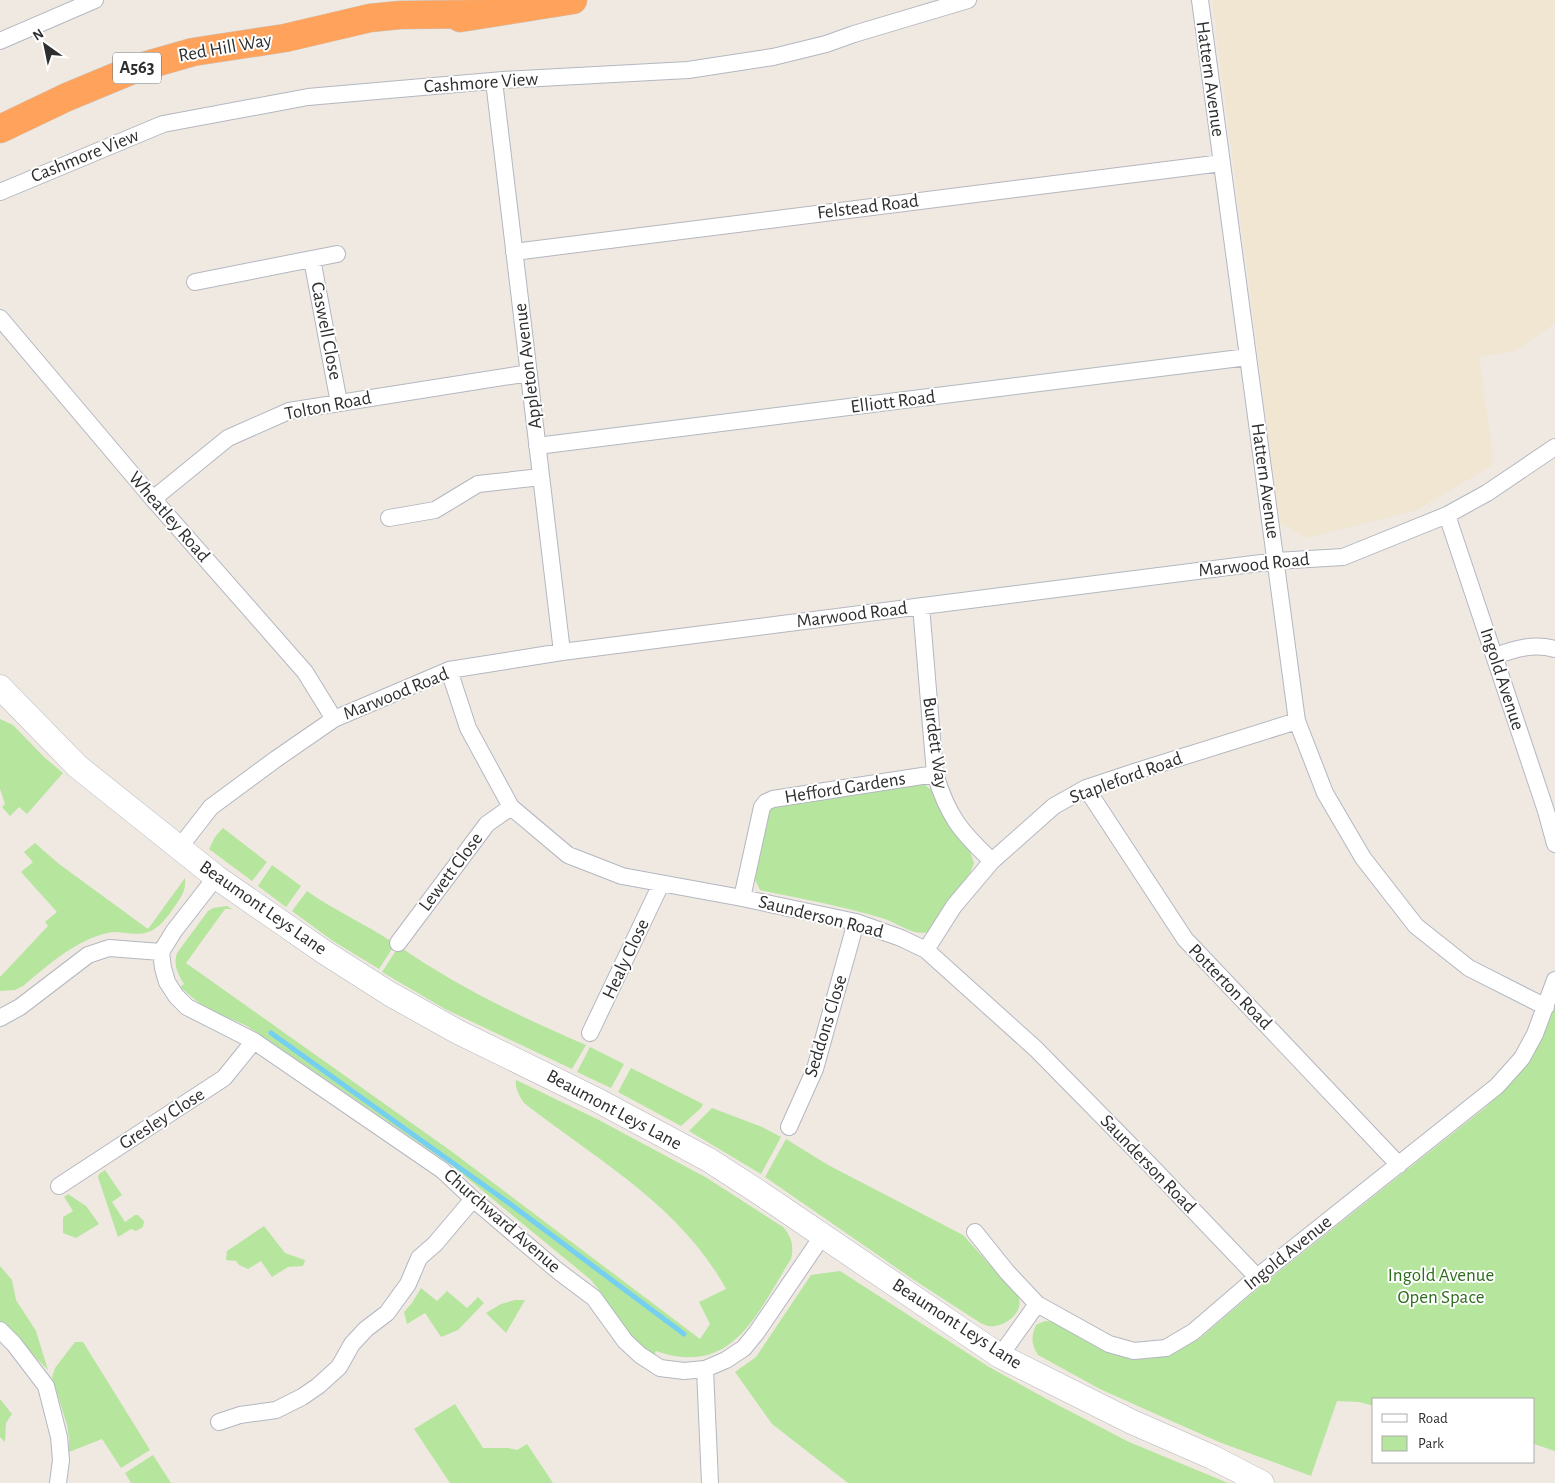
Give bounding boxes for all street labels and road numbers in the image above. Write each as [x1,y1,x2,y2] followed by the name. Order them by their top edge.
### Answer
[1192,20,1228,138] street label: Hattern Avenue
[177,30,273,66] street label: Red Hill Way
[113,52,161,84] road number: A563
[423,70,539,96] street label: Cashmore View
[28,126,142,186] street label: Cashmore View
[816,191,920,223] street label: Felstead Road
[307,280,345,382] street label: Caswell Close
[511,302,545,430] street label: Appleton Avenue
[849,387,937,417] street label: Elliott Road
[283,388,373,424] street label: Tolton Road
[1247,422,1283,540] street label: Hattern Avenue
[125,468,213,566] street label: Wheatley Road
[1197,550,1311,580] street label: Marwood Road
[795,599,909,631] street label: Marwood Road
[1477,625,1527,733] street label: Ingold Avenue
[341,664,451,724] street label: Marwood Road
[919,696,951,790] street label: Burdett Way
[1067,749,1185,807] street label: Stapleford Road
[783,769,907,807] street label: Hefford Gardens
[416,829,486,915] street label: Lewett Close
[196,857,330,959] street label: Beaumont Leys Lane
[756,892,886,942] street label: Saunderson Road
[599,916,653,1002] street label: Healy Close
[1185,941,1275,1034] street label: Potterton Road
[801,973,851,1079] street label: Seddons Close
[543,1066,685,1154] street label: Beaumont Leys Lane
[116,1085,208,1153] street label: Gresley Close
[1097,1111,1200,1217] street label: Saunderson Road
[440,1165,564,1277] street label: Churchward Avenue
[1241,1212,1335,1294] street label: Ingold Avenue
[889,1275,1025,1373] street label: Beaumont Leys Lane

